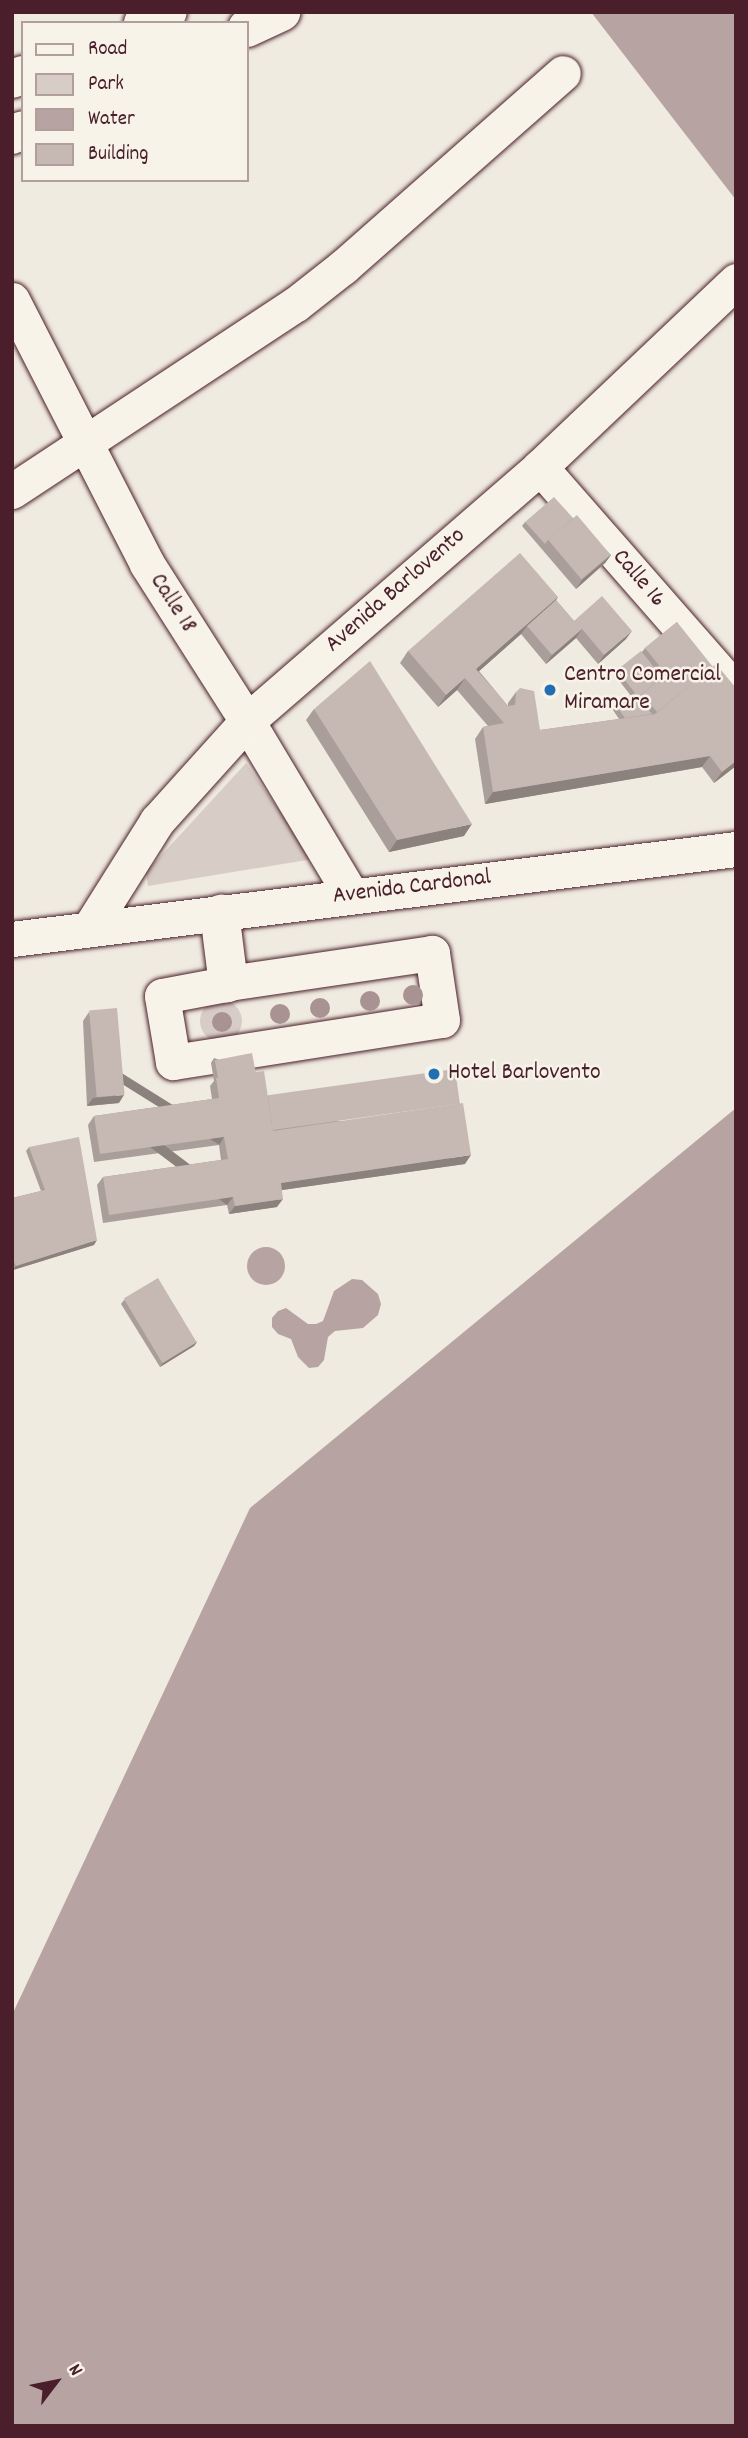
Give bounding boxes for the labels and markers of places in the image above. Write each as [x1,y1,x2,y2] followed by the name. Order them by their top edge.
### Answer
[564,662,721,718] place label: Centro Comercial Miramare
[542,682,558,698] marker: Centro Comercial Miramare
[448,1060,601,1088] place label: Hotel Barlovento
[426,1066,442,1082] marker: Hotel Barlovento

